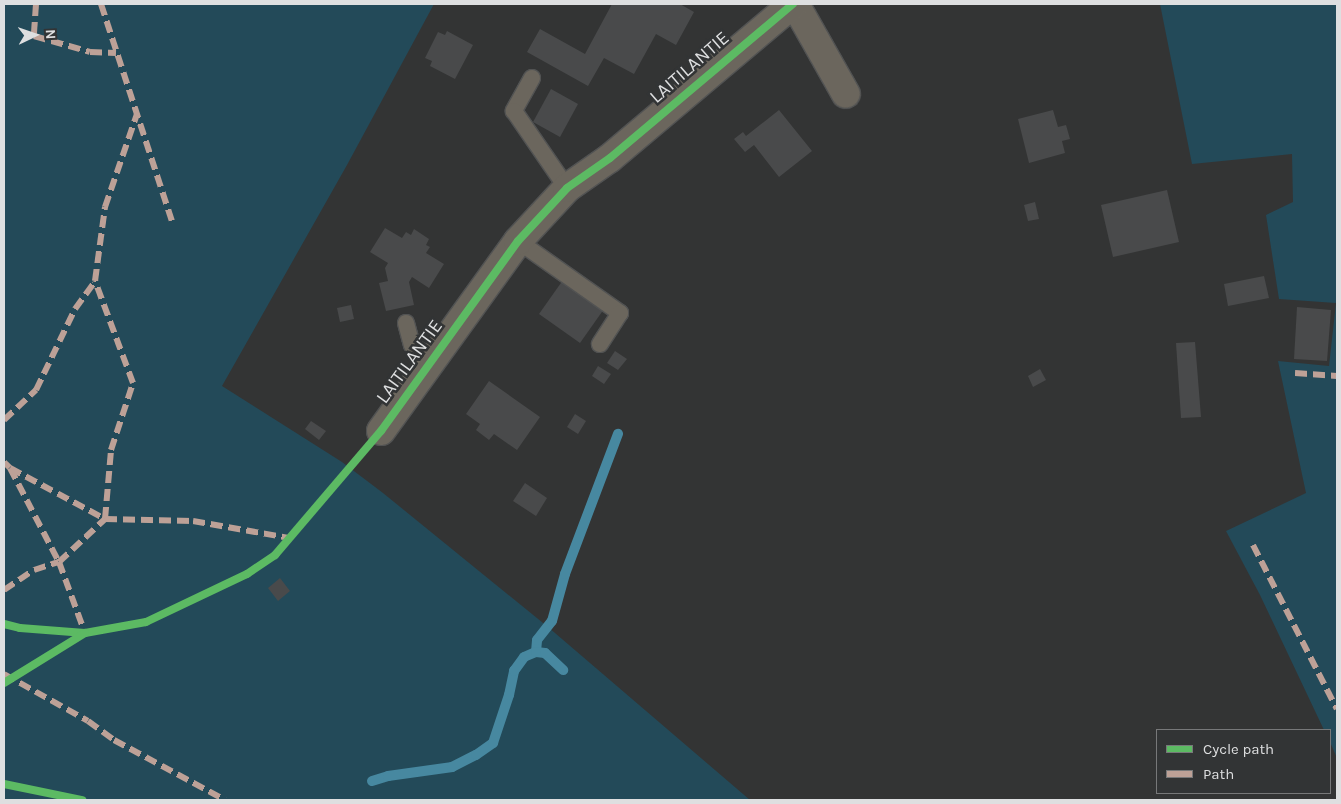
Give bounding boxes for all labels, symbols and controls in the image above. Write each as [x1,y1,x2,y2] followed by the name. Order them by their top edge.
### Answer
[10,10,60,60] north arrow
[645,27,735,109] street label: LAITILANTIE
[42,29,59,40] text: N
[372,316,448,408] street label: LAITILANTIE
[1156,729,1331,794] legend
[1203,740,1274,758] text: Cycle path
[1203,765,1234,783] text: Path

